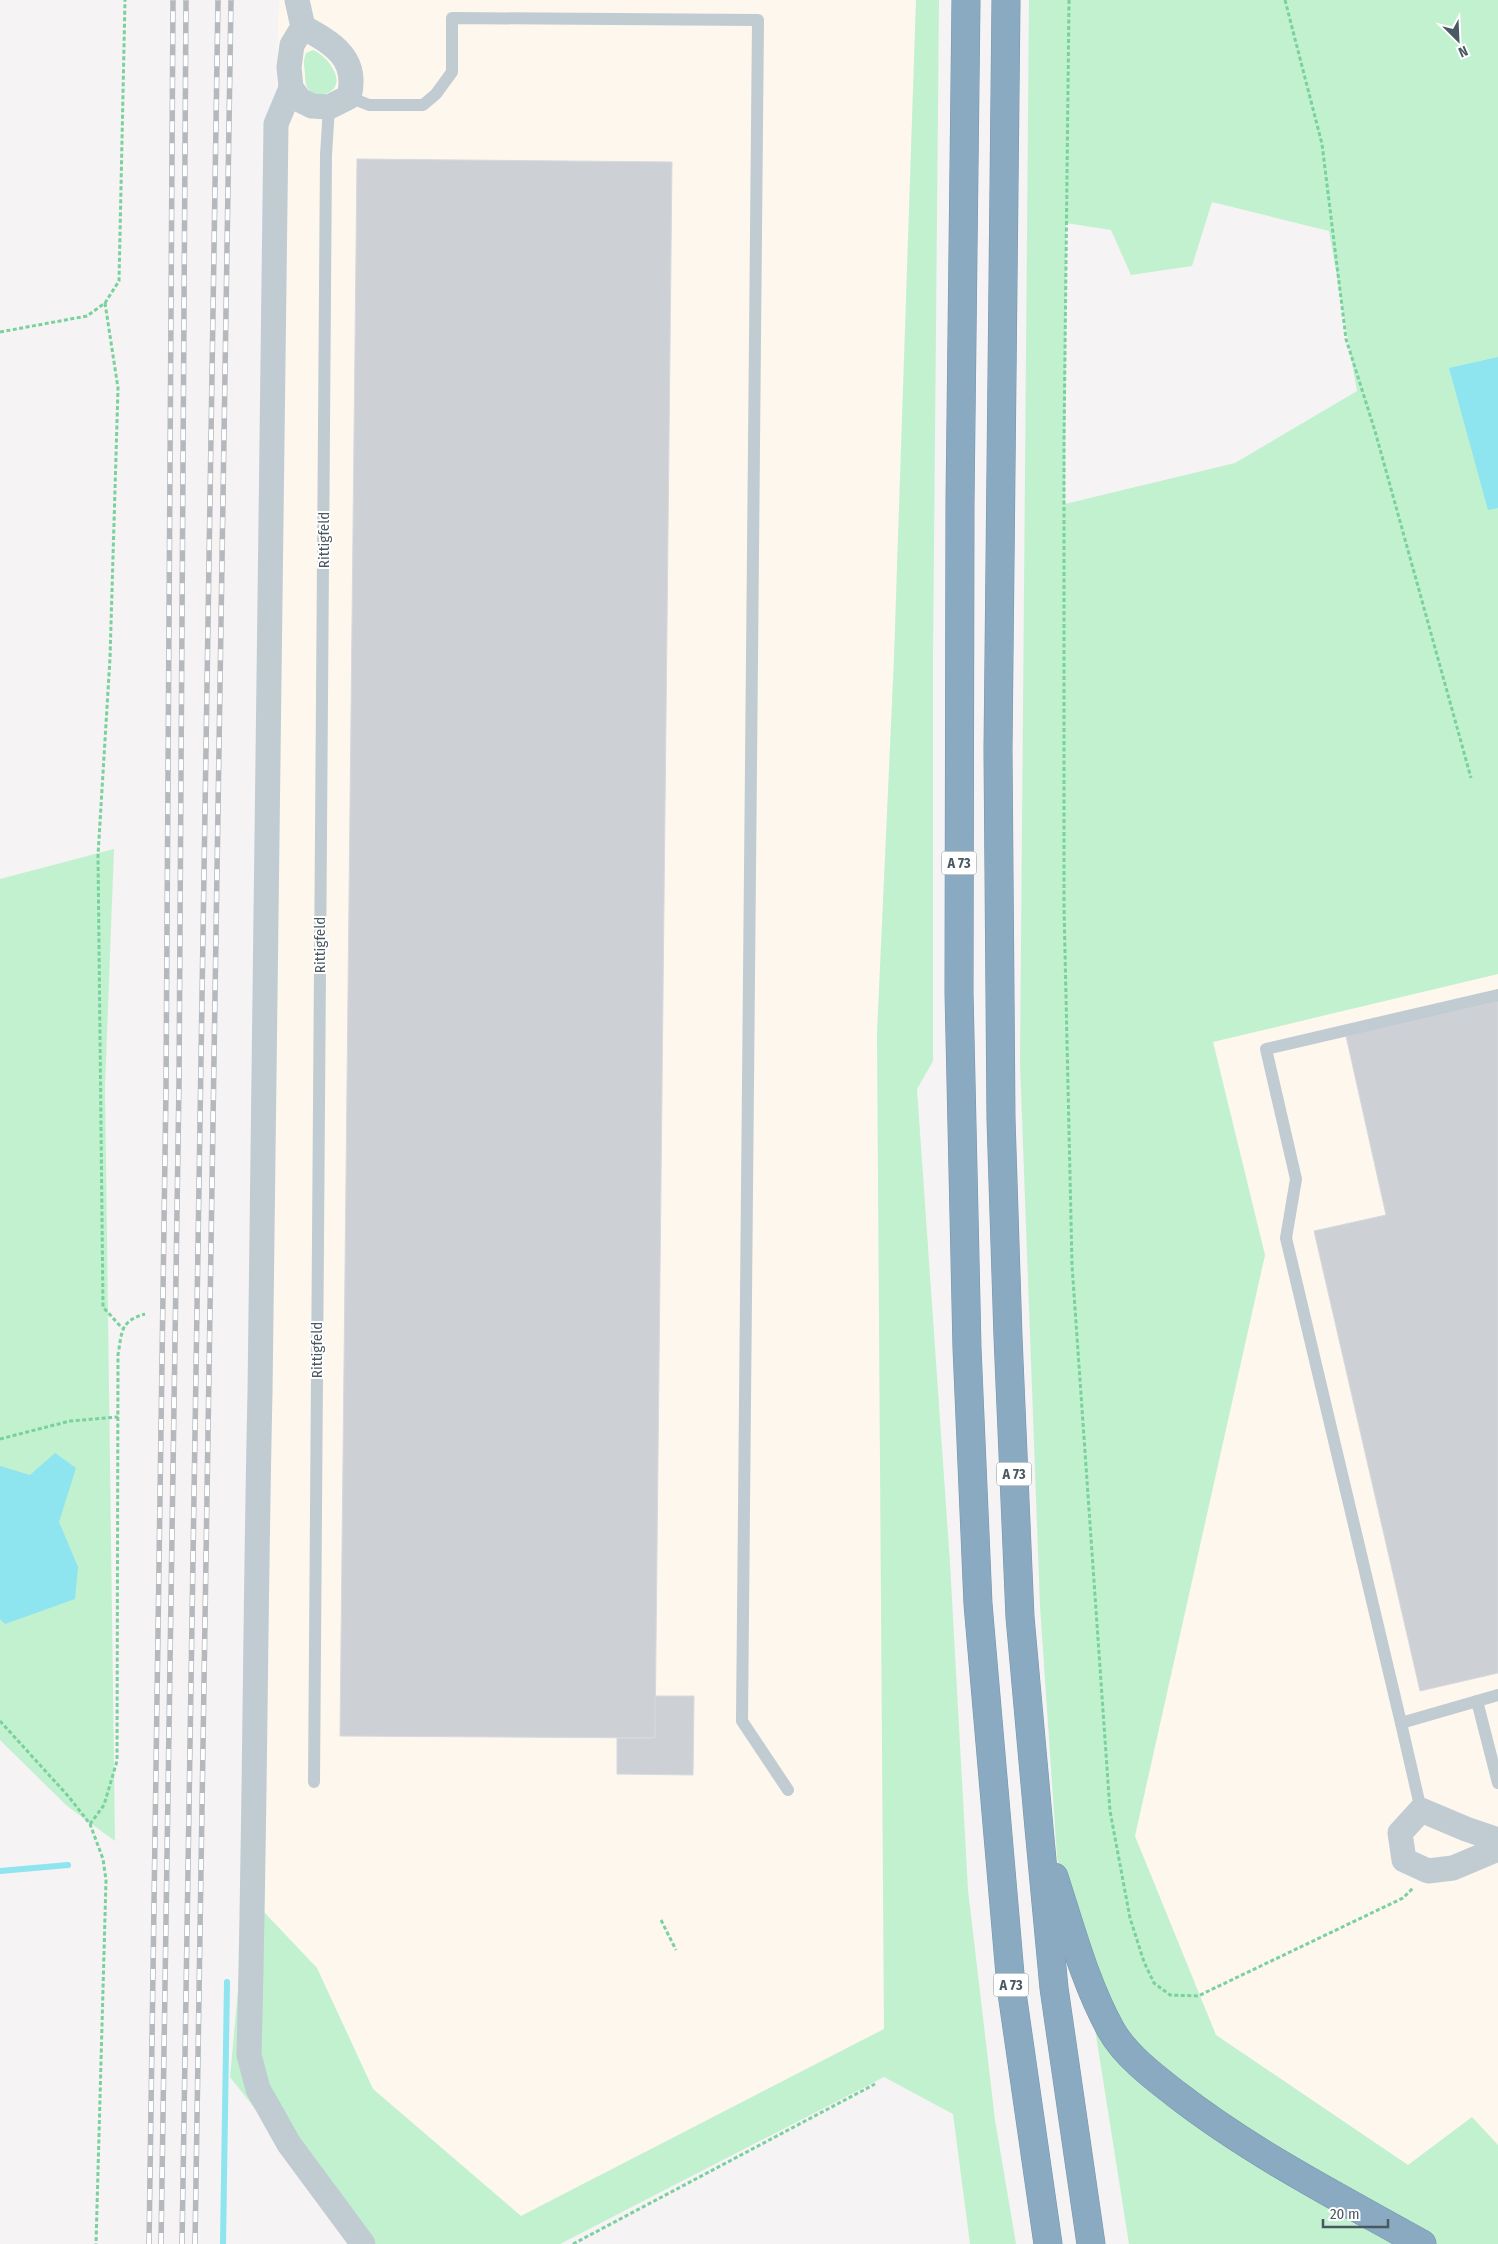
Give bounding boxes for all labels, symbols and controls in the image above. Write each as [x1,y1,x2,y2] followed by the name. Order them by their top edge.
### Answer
[1433,15,1483,65] north arrow
[1456,42,1470,61] text: N
[315,512,333,568] street label: Rittigfeld
[942,851,976,874] road number: A 73
[311,917,329,973] street label: Rittigfeld
[308,1322,326,1378] street label: Rittigfeld
[996,1462,1032,1486] road number: A 73
[994,1974,1028,1996] road number: A 73
[1323,2196,1388,2228] scale bar
[1330,2205,1360,2223] text: 20 m

